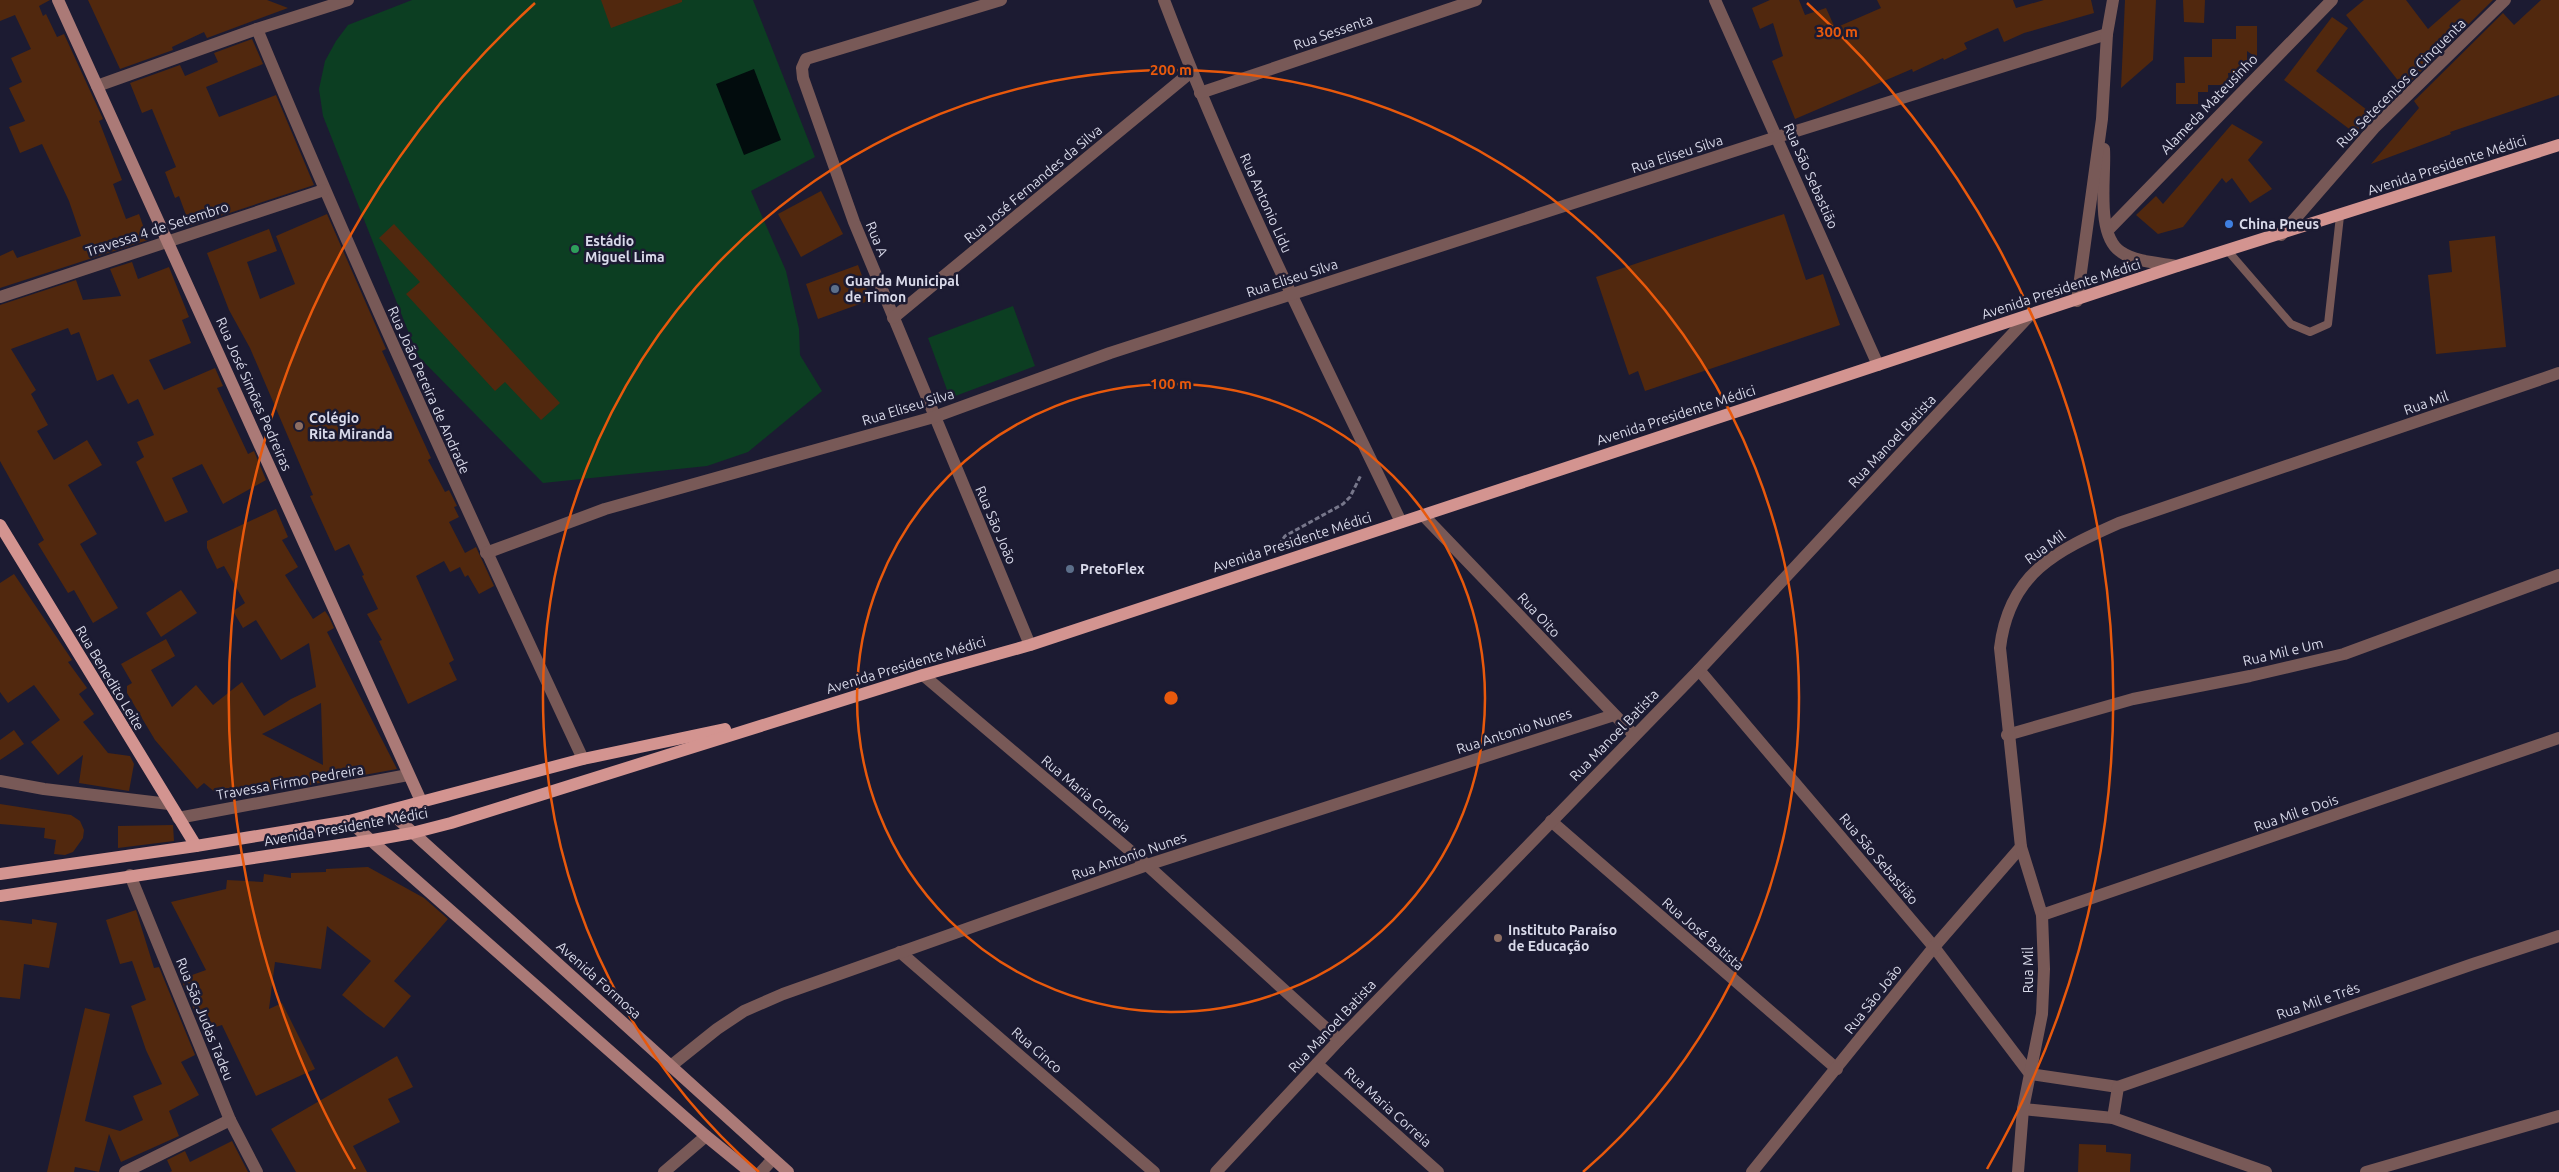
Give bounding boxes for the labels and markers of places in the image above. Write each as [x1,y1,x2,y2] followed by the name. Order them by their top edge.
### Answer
[2239,216,2319,232] place label: China Pneus
[2223,218,2235,230] marker: China Pneus
[585,233,665,265] place label: Estádio Miguel Lima
[569,243,581,255] marker: Estádio Miguel Lima
[845,273,959,305] place label: Guarda Municipal de Timon
[829,283,841,295] marker: Guarda Municipal de Timon
[309,410,393,442] place label: Colégio Rita Miranda
[293,420,305,432] marker: Colégio Rita Miranda
[1080,561,1145,577] place label: PretoFlex
[1064,563,1076,575] marker: PretoFlex
[1162,689,1180,707] centre of rings
[1508,922,1617,955] place label: Instituto Paraíso de Educação
[1492,932,1504,944] marker: Instituto Paraíso de Educação

